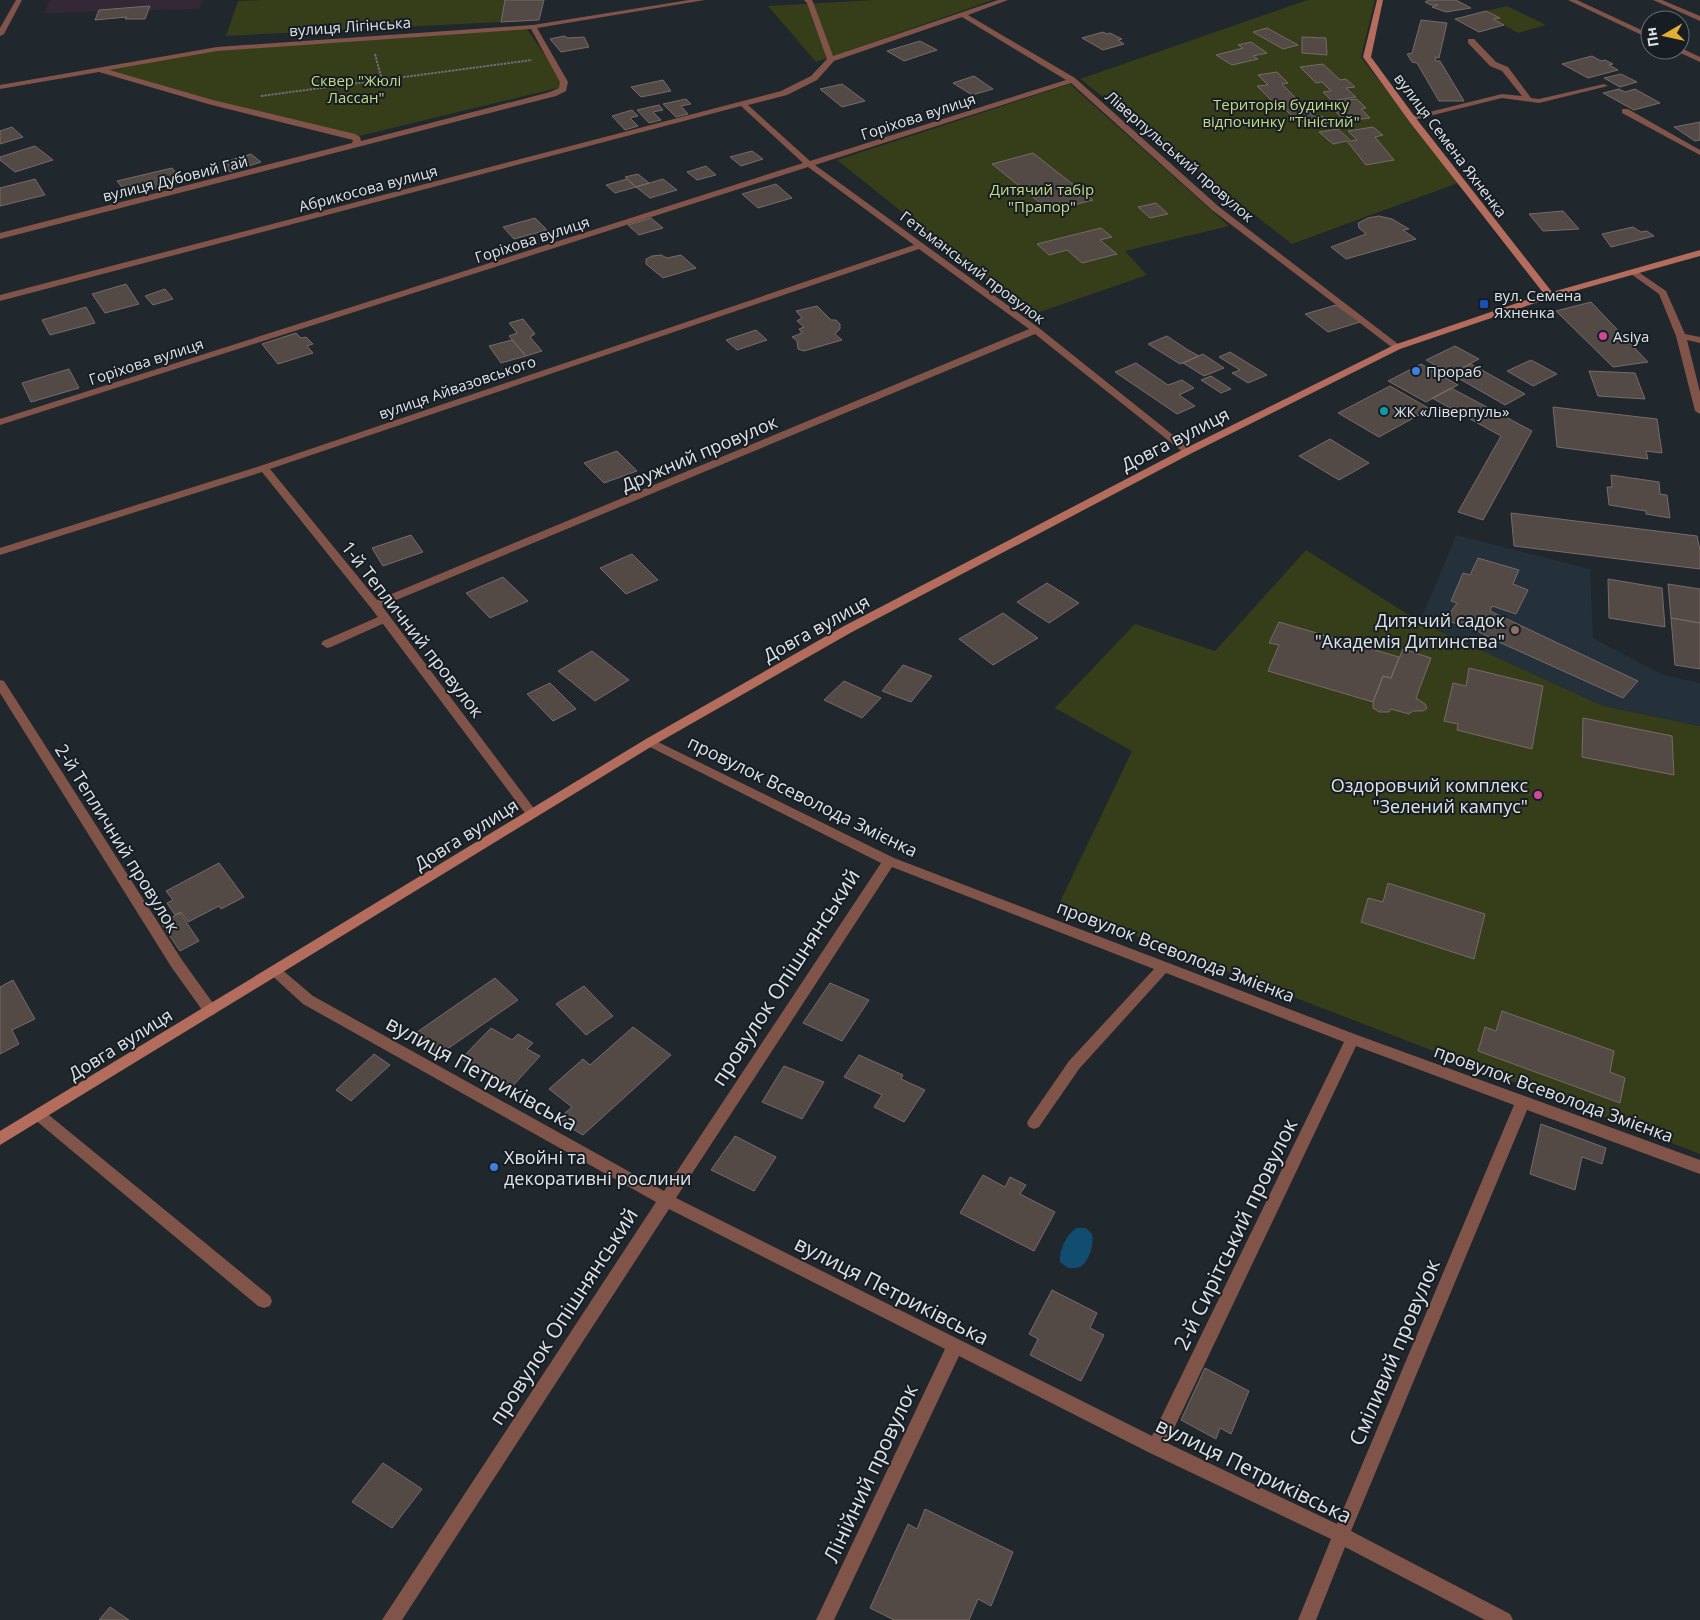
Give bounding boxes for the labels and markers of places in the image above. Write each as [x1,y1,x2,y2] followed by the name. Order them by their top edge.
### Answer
[1494,285,1582,322] place label: вул. Семена Яхненка
[1478,298,1490,310] marker: вул. Семена Яхненка
[1613,326,1649,346] place label: Asiya
[1597,330,1609,342] marker: Asiya
[1426,361,1482,381] place label: Прораб
[1410,365,1422,377] marker: Прораб
[1394,401,1509,421] place label: ЖК «Ліверпуль»
[1378,405,1390,417] marker: ЖК «Ліверпуль»
[1315,608,1506,653] place label: Дитячий садок "Академія Дитинства"
[1509,624,1521,636] marker: Дитячий садок "Академія Дитинства"
[1331,773,1528,818] place label: Оздоровчий комплекс "Зелений кампус"
[1532,789,1544,801] marker: Оздоровчий комплекс "Зелений кампус"
[504,1145,692,1190] place label: Хвойні та декоративні рослини
[488,1161,500,1173] marker: Хвойні та декоративні рослини

